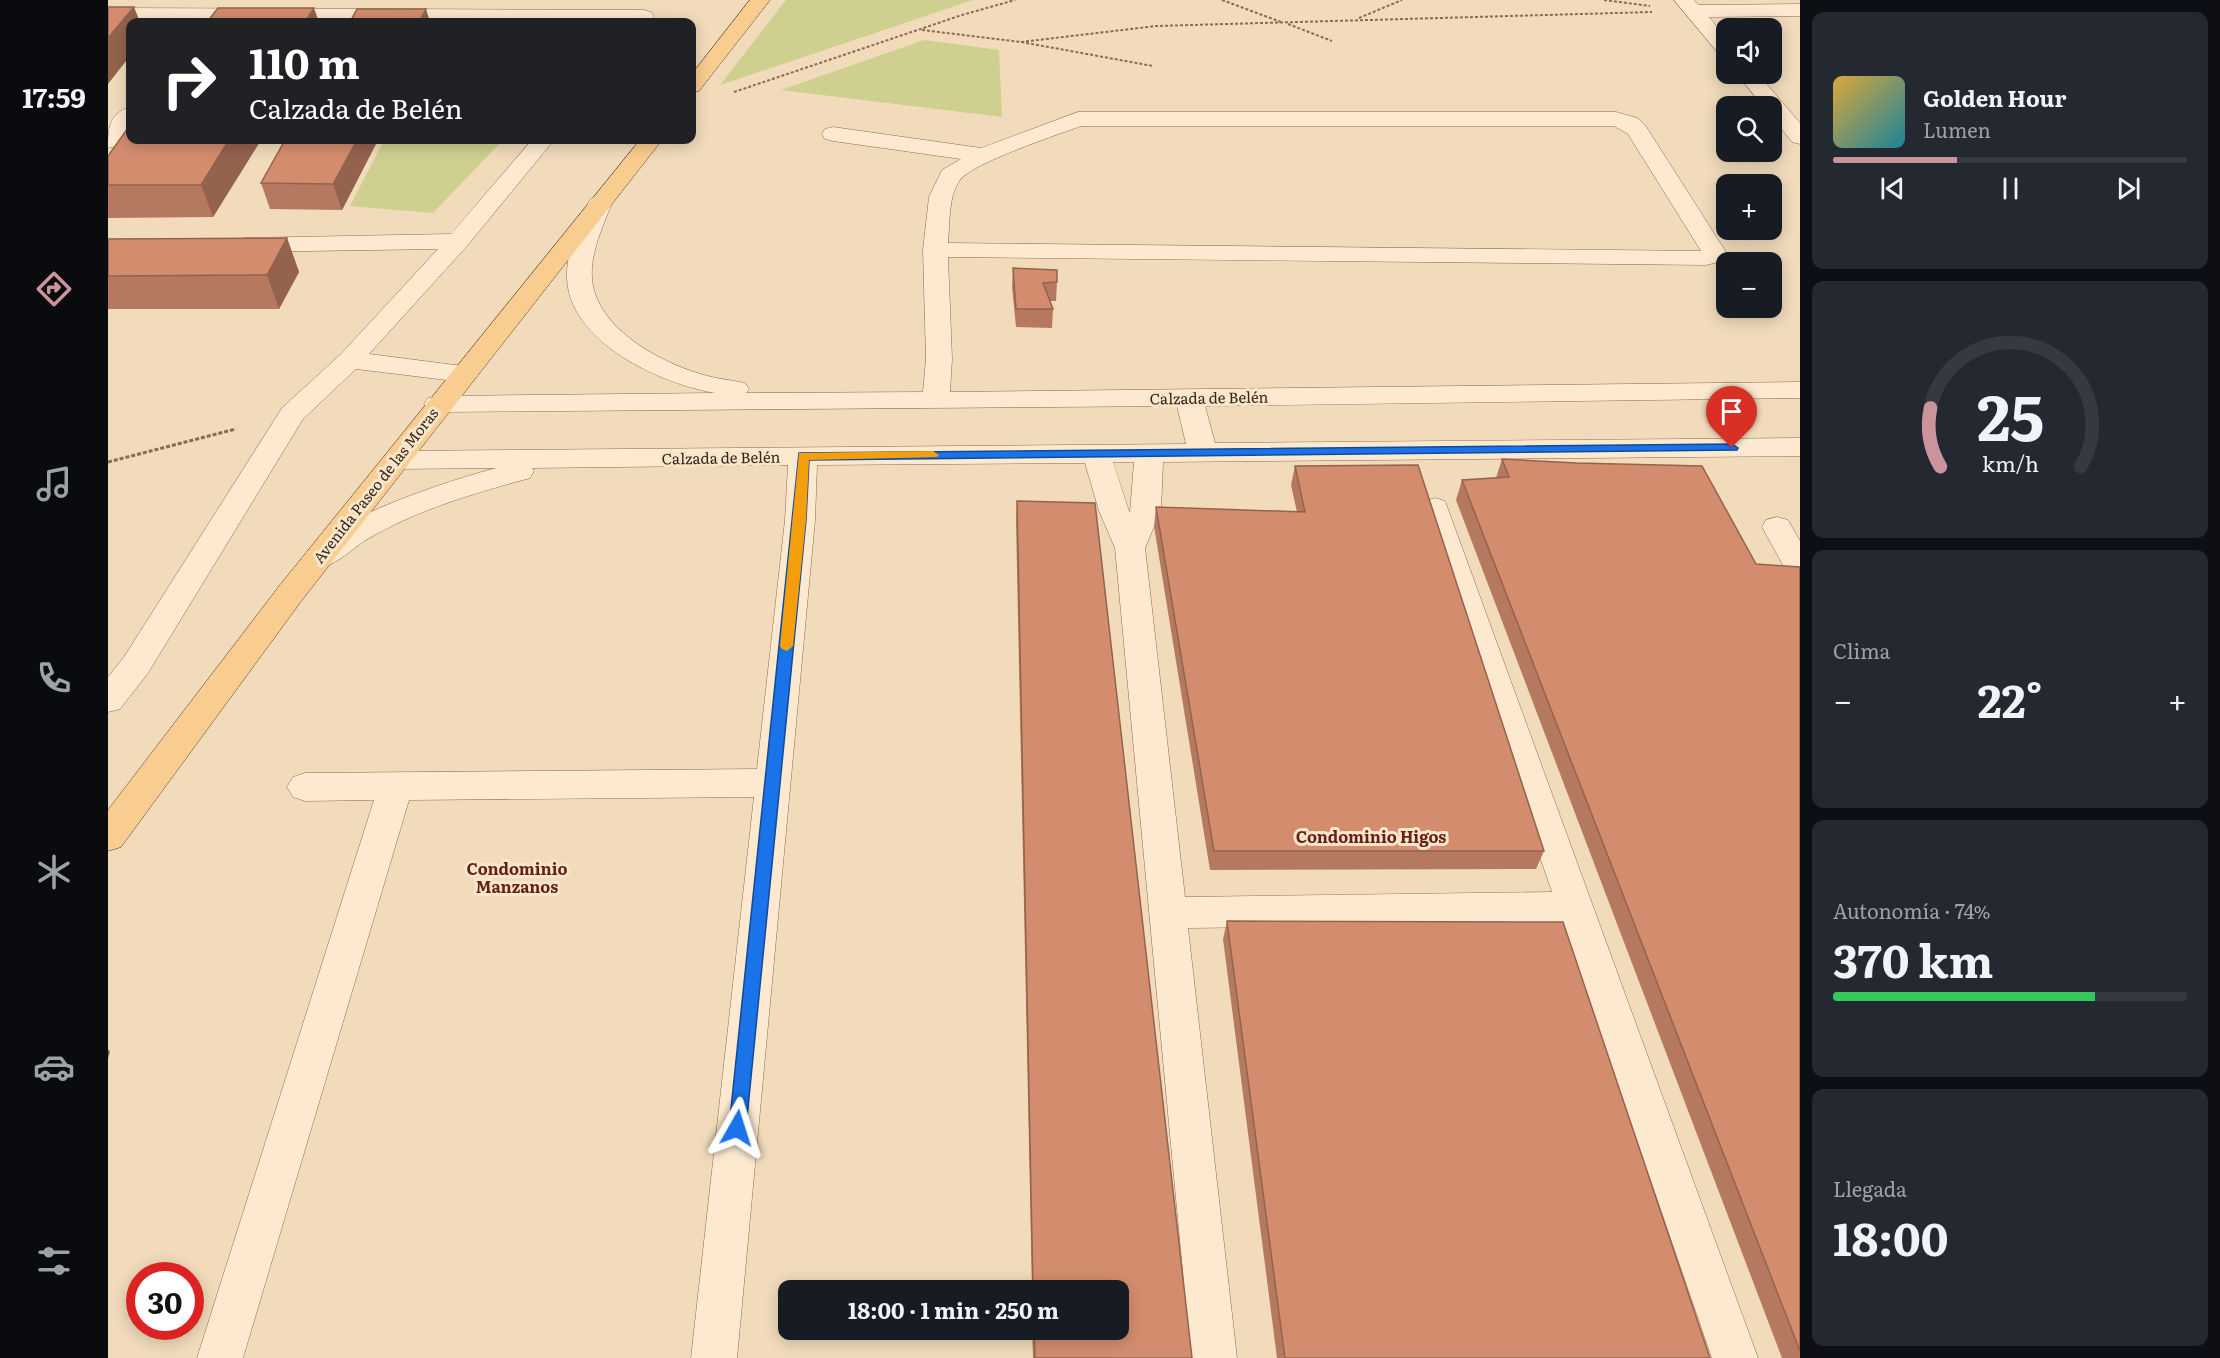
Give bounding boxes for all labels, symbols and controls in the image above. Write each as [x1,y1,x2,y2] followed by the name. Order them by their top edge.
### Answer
[1716,18,1782,318] map controls
[1716,18,1782,84] button: sound
[249,30,360,92] text: 110 m
[150,42,228,120] icon: right
[22,76,86,116] text: 17:59
[1923,81,2066,114] text: Golden Hour
[249,87,463,127] text: Calzada de Belén
[1716,96,1782,162] button: search
[1923,114,1991,144] text: Lumen
[1876,172,1909,205] icon: previous
[1994,172,2027,205] icon: pause
[2112,172,2145,205] icon: next
[1716,174,1782,240] button: +
[1716,252,1782,318] button: −
[33,268,75,310] icon: directions
[1976,368,2044,460] text: 25
[1149,384,1269,410] street label: Calzada de Belén
[1706,386,1757,448] pin
[1715,395,1748,428] icon: arrive
[307,402,443,568] street label: Avenida Paseo de las Moras
[661,444,781,470] street label: Calzada de Belén
[1981,447,2039,479] text: km/h
[33,463,75,505] icon: music
[1833,635,1890,665] text: Clima
[33,657,75,699] icon: phone
[1977,665,2043,732] text: 22°
[1833,674,1852,723] text: −
[2168,674,2187,723] text: +
[1296,824,1446,848] district label: Condominio Higos
[33,851,75,893] icon: climate
[467,856,568,898] district label: Condominio Manzanos
[1833,895,1991,925] text: Autonomía · 74%
[1833,925,1993,992] text: 370 km
[33,1046,75,1088] icon: car
[705,1096,769,1160] position arrow
[1833,1173,1907,1203] text: Llegada
[1833,1203,1948,1270] text: 18:00
[33,1240,75,1282] icon: filters
[126,1262,204,1340] speed limit sign: 30
[848,1293,1059,1326] text: 18:00 · 1 min · 250 m

